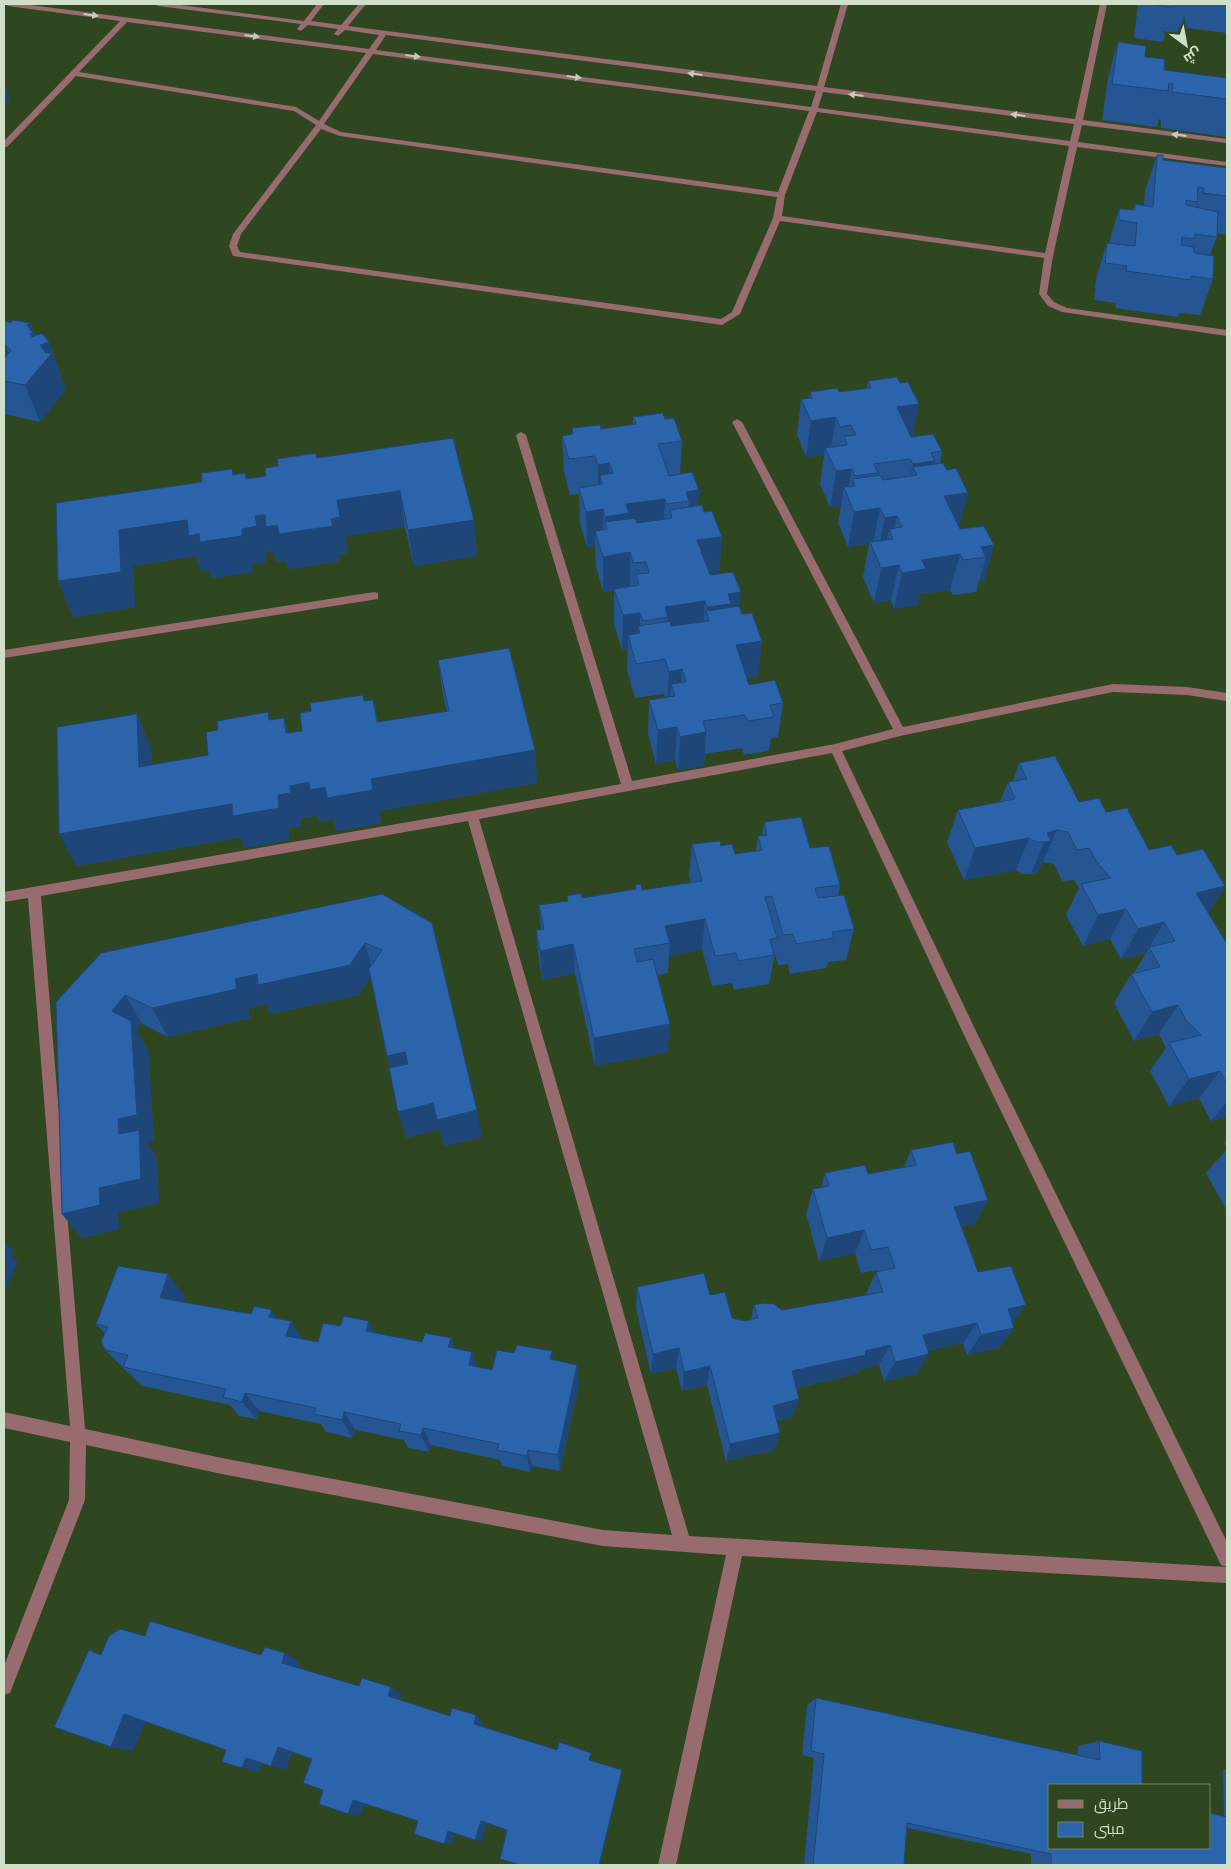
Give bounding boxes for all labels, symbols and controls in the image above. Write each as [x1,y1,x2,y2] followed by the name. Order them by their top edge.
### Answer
[83,11,99,19] one-way arrow
[1161,20,1211,70] north arrow
[244,32,260,40] one-way arrow
[1180,44,1205,68] text: ش
[405,52,421,60] one-way arrow
[687,70,703,78] one-way arrow
[566,73,582,81] one-way arrow
[848,90,864,98] one-way arrow
[1009,111,1025,119] one-way arrow
[1171,131,1187,139] one-way arrow
[1048,1784,1211,1849] legend
[1094,1795,1128,1814] text: طريق
[1094,1820,1125,1839] text: مبنى

